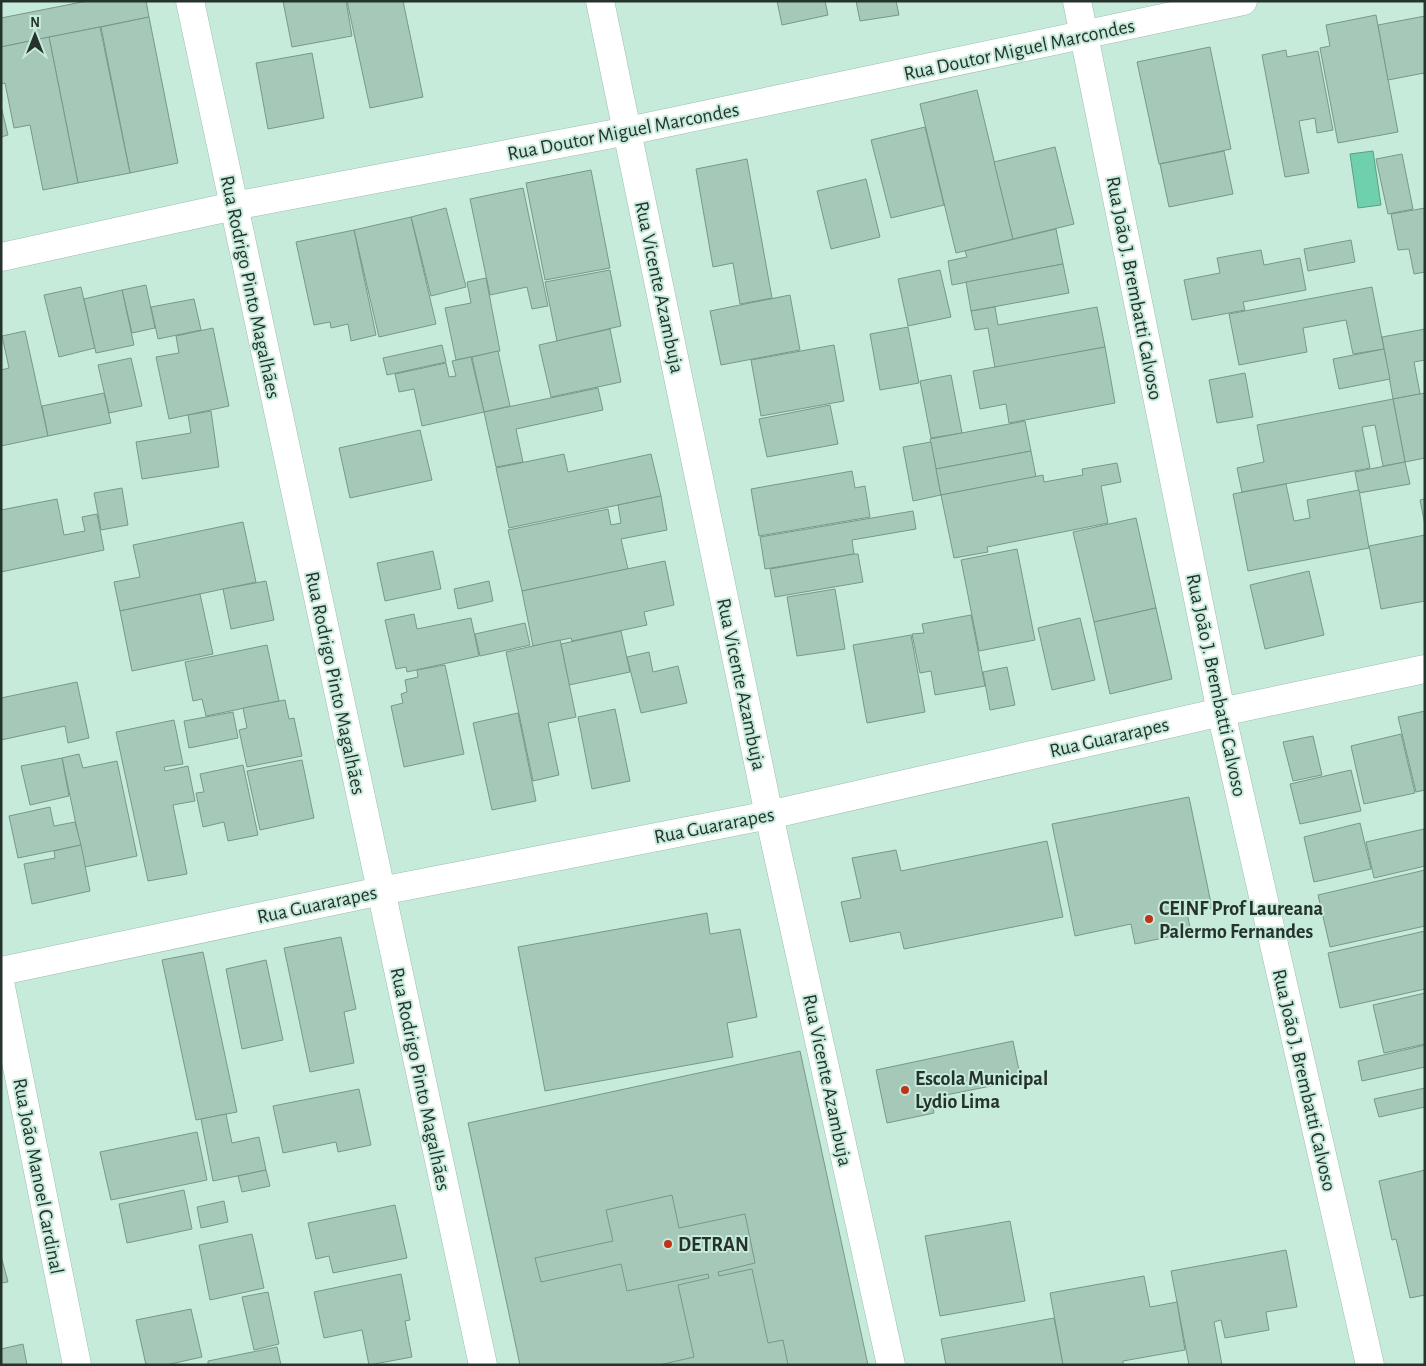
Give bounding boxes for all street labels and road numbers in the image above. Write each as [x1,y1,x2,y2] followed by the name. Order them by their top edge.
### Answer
[902,16,1136,84] street label: Rua Doutor Miguel Marcondes
[506,100,741,164] street label: Rua Doutor Miguel Marcondes
[217,174,283,401] street label: Rua Rodrigo Pinto Magalhães
[1103,175,1166,402] street label: Rua João J. Brembatti Calvoso
[631,199,687,375] street label: Rua Vicente Azambuja
[302,570,368,797] street label: Rua Rodrigo Pinto Magalhães
[1183,572,1249,798] street label: Rua João J. Brembatti Calvoso
[713,596,769,772] street label: Rua Vicente Azambuja
[1048,715,1171,761] street label: Rua Guararapes
[652,805,776,847] street label: Rua Guararapes
[256,883,379,927] street label: Rua Guararapes
[387,966,453,1193] street label: Rua Rodrigo Pinto Magalhães
[1269,967,1339,1193] street label: Rua João J. Brembatti Calvoso
[799,992,855,1168] street label: Rua Vicente Azambuja
[9,1077,67,1276] street label: Rua João Manoel Cardinal

